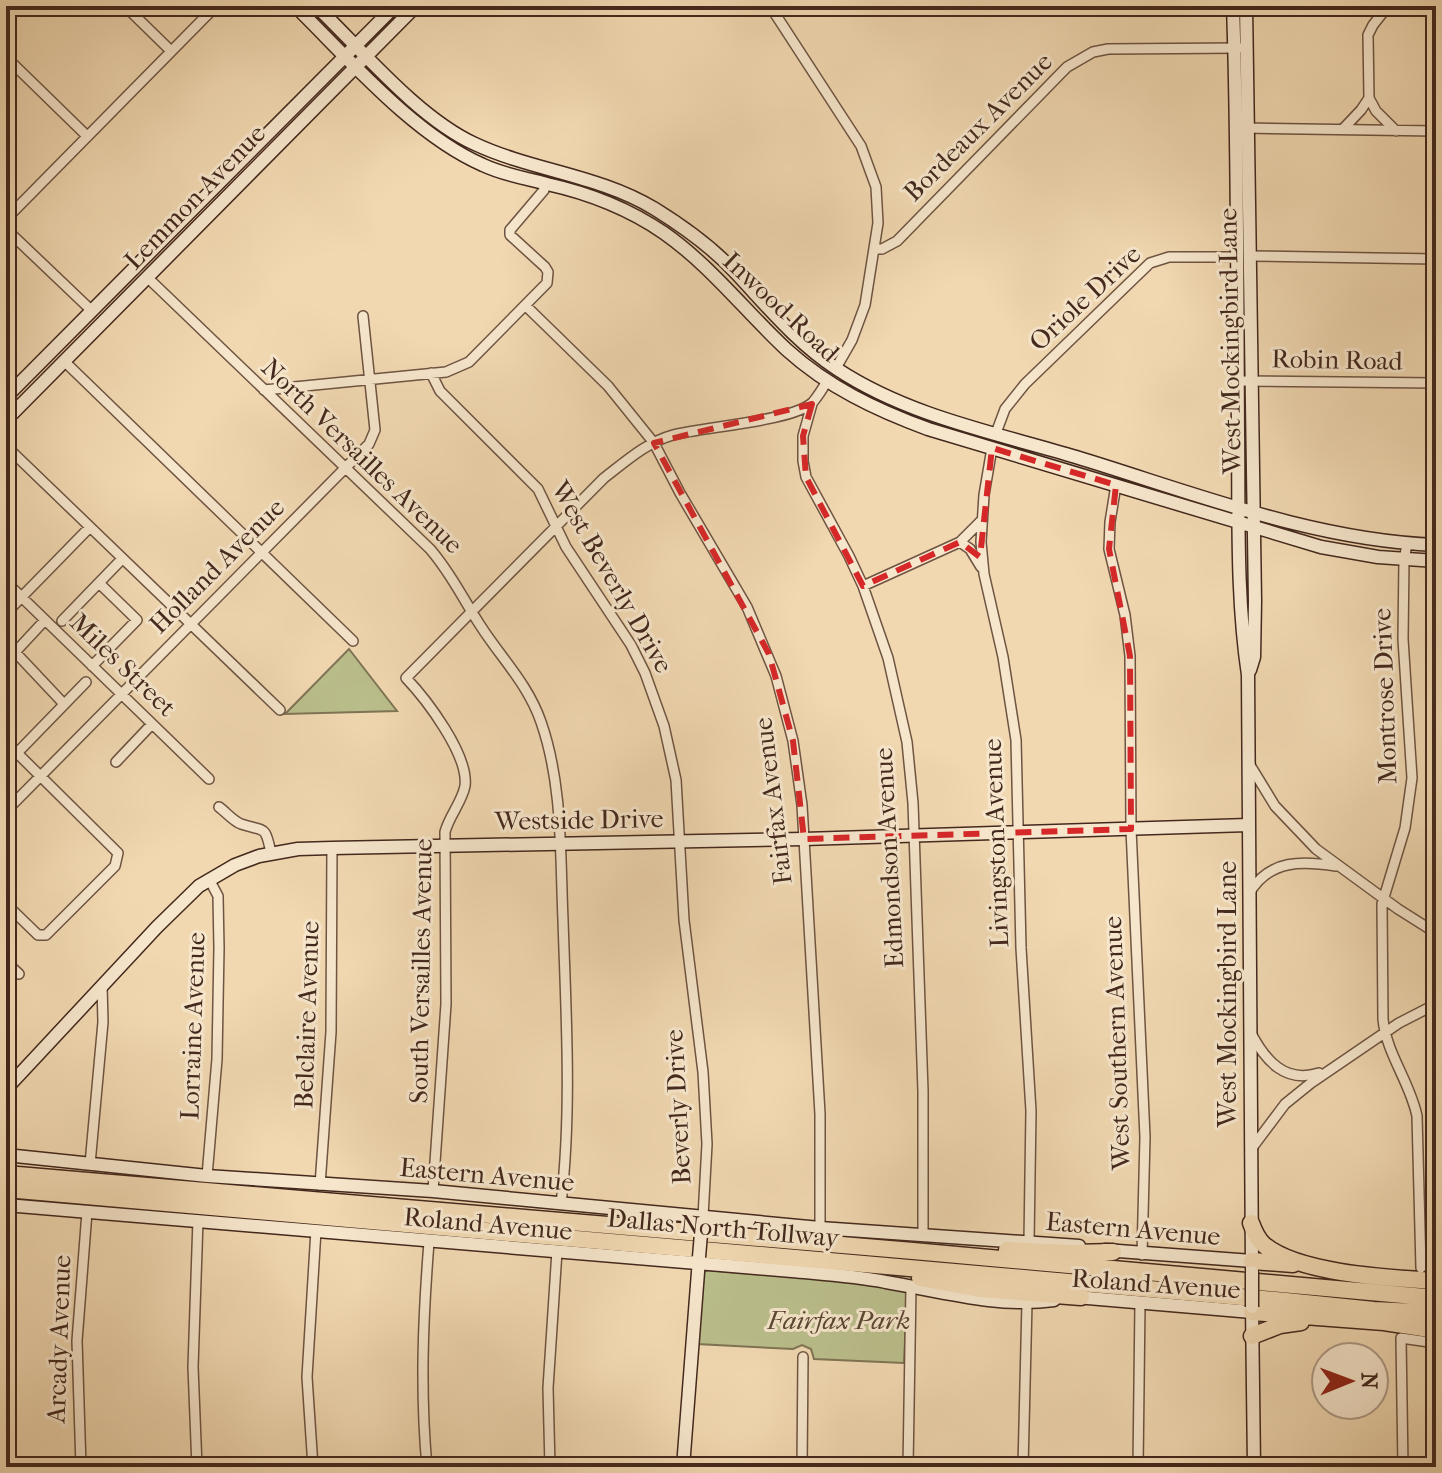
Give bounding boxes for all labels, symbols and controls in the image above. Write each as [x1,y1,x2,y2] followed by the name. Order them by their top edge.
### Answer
[897,46,1059,208] street label: Bordeaux Avenue
[118,118,272,276] street label: Lemmon Avenue
[1212,207,1248,475] street label: West Mockingbird Lane
[1023,238,1147,357] street label: Oriole Drive
[716,245,846,369] street label: Inwood Road
[1271,343,1404,377] street label: Robin Road
[255,352,469,560] street label: North Versailles Avenue
[544,475,680,679] street label: West Beverly Drive
[143,492,291,640] street label: Holland Avenue
[64,607,183,724] street label: Miles Street
[1366,607,1404,785] street label: Montrose Drive
[747,715,799,886] street label: Fairfax Avenue
[977,738,1015,948] street label: Livingston Avenue
[868,747,910,969] street label: Edmondson Avenue
[493,803,664,837] street label: Westside Drive
[403,838,439,1104] street label: South Versailles Avenue
[1212,861,1243,1128] street label: West Mockingbird Lane
[1097,915,1137,1172] street label: West Southern Avenue
[288,920,326,1110] street label: Belclaire Avenue
[174,931,212,1120] street label: Lorraine Avenue
[658,1028,698,1185] street label: Beverly Drive
[398,1152,576,1198] street label: Eastern Avenue
[402,1201,574,1247] street label: Roland Avenue
[606,1202,842,1254] street label: Dallas North Tollway
[1044,1206,1222,1252] street label: Eastern Avenue
[41,1254,77,1425] street label: Arcady Avenue
[1070,1263,1242,1305] street label: Roland Avenue
[767,1305,910,1336] park label: Fairfax Park
[1310,1341,1390,1421] north arrow
[1356,1372,1382,1390] text: N

